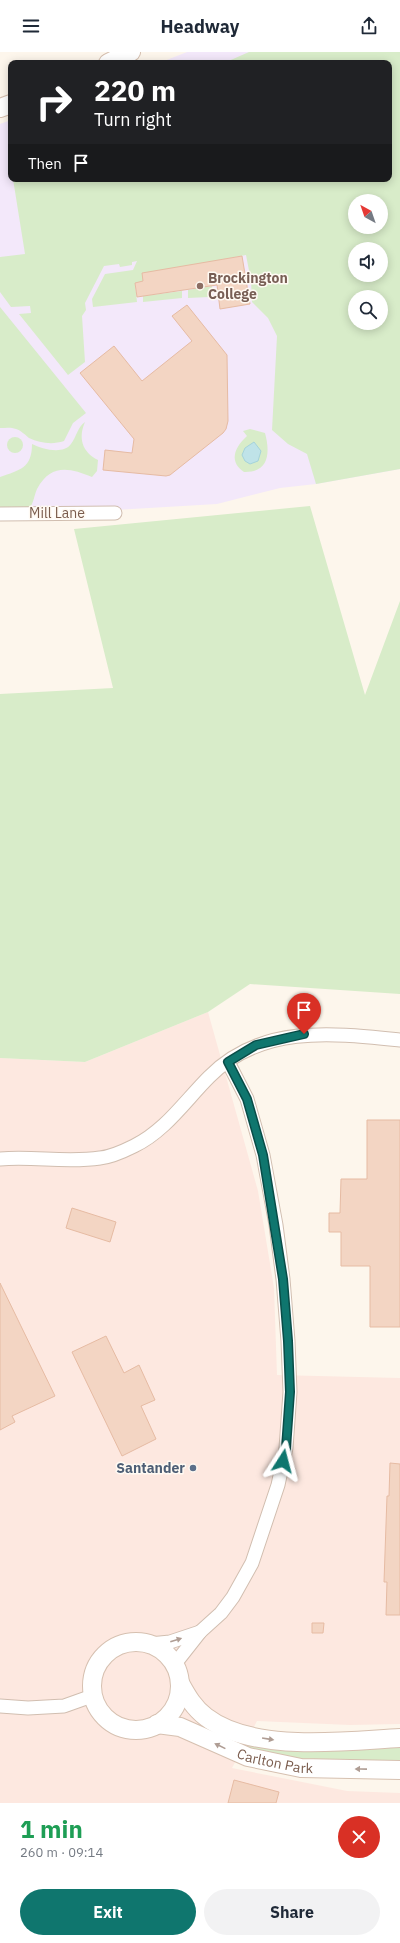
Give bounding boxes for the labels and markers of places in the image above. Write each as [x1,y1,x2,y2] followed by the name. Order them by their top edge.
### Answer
[208,269,288,303] place label: Brockington College
[195,281,205,291] marker: Brockington College
[287,993,321,1034] pin
[116,1459,185,1477] place label: Santander
[188,1463,198,1473] marker: Santander

